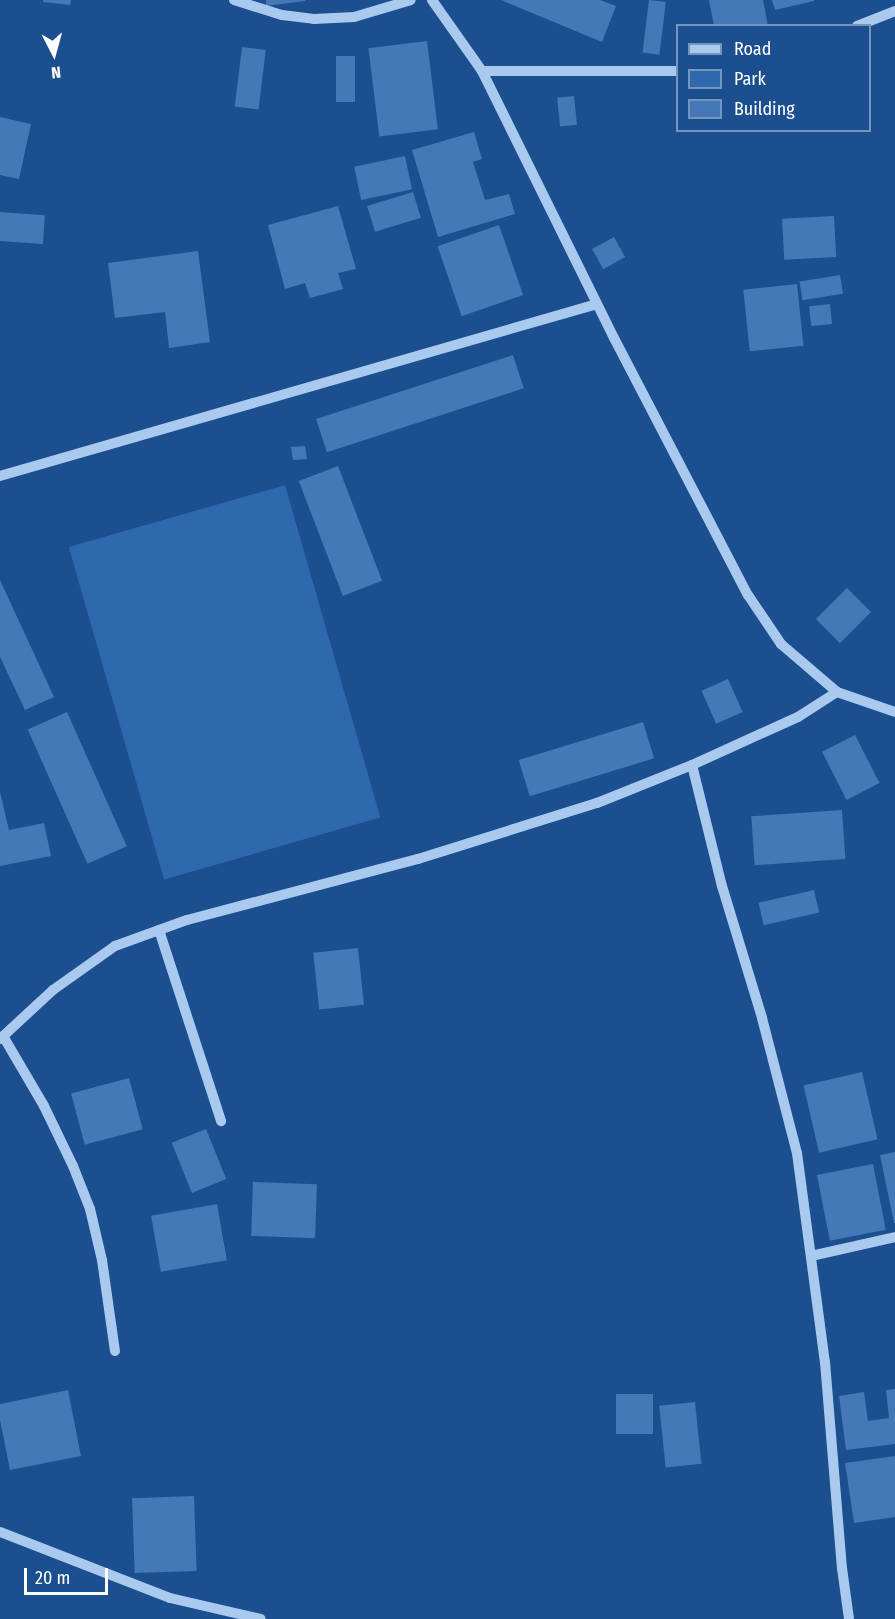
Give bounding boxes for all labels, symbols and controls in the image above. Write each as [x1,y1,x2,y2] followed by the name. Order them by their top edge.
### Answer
[24,24,84,84] north arrow
[676,24,871,132] legend
[734,38,771,60] text: Road
[50,62,62,82] text: N
[734,68,766,90] text: Park
[734,98,795,120] text: Building
[27,1556,111,1594] scale bar
[35,1567,70,1589] text: 20 m

